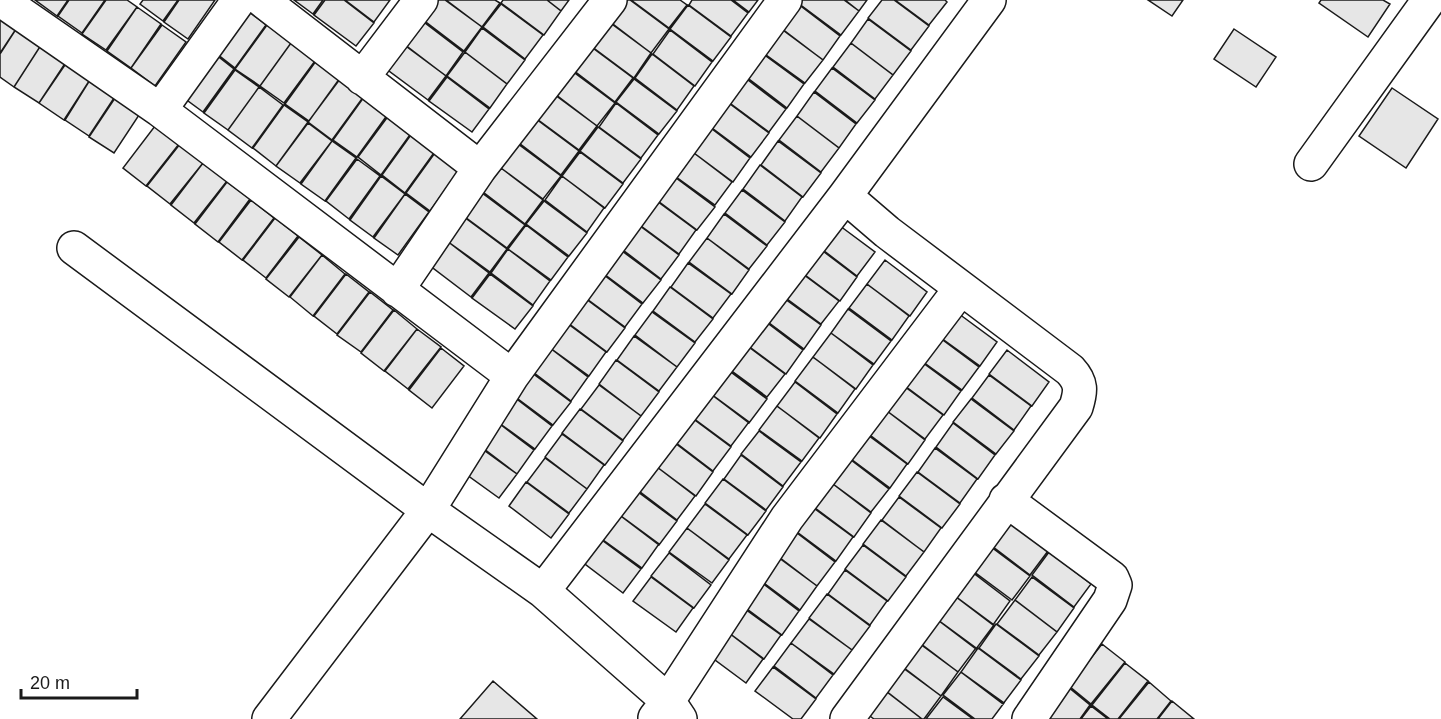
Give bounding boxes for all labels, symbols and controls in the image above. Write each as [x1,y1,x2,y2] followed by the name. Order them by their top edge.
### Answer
[21,662,136,700] scale bar
[30,673,70,693] text: 20 m

